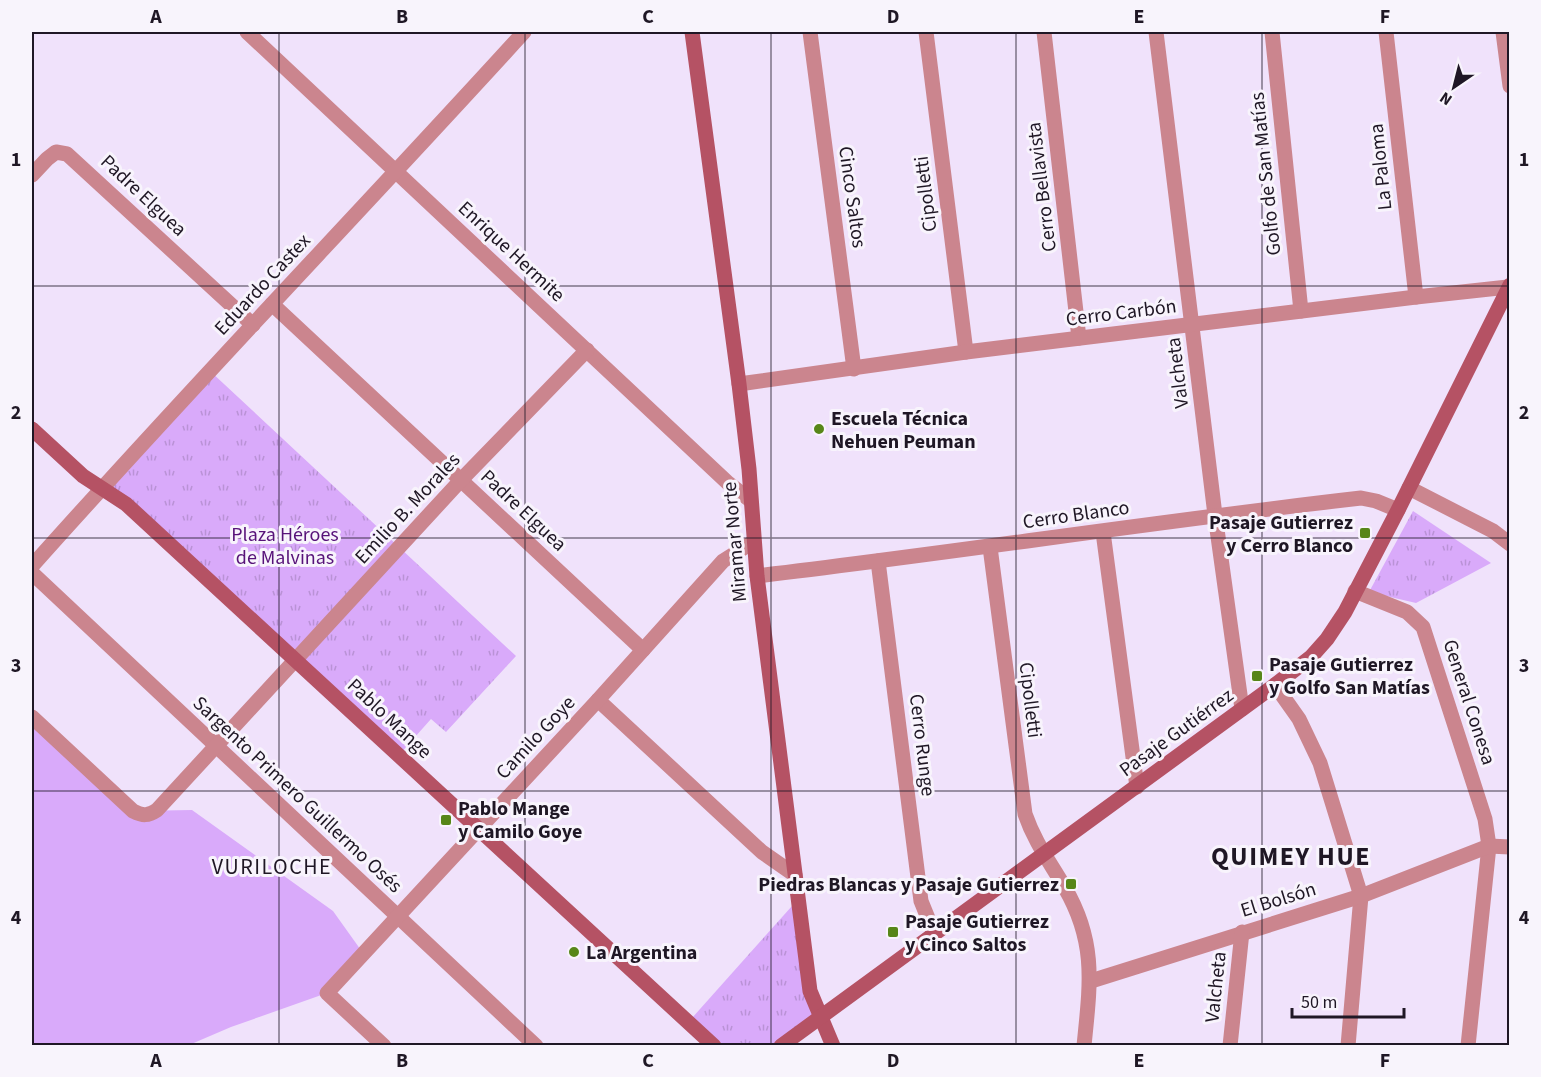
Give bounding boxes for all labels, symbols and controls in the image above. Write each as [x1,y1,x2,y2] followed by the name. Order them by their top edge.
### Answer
[149,3,162,31] text: A
[396,3,408,31] text: B
[642,3,654,31] text: C
[887,3,899,31] text: D
[1134,3,1144,31] text: E
[1380,3,1390,31] text: F
[1424,57,1484,117] north arrow
[1435,86,1457,111] text: N
[1244,91,1288,257] street label: Golfo de San Matías
[1020,120,1064,253] street label: Cerro Bellavista
[1363,122,1399,212] street label: La Paloma
[831,145,873,250] street label: Cinco Saltos
[11,146,21,174] text: 1
[1519,146,1529,174] text: 1
[94,148,193,243] street label: Padre Elguea
[907,154,945,233] street label: Cipolletti
[452,195,571,309] street label: Enrique Hermite
[208,228,317,342] street label: Eduardo Castex
[1064,292,1178,334] street label: Cerro Carbón
[1160,336,1196,410] street label: Valcheta
[11,399,21,427] text: 2
[1519,399,1529,427] text: 2
[831,405,976,456] place label: Escuela Técnica Nehuen Peuman
[812,422,826,436] marker: Escuela Técnica Nehuen Peuman
[349,447,467,571] street label: Emilio B. Morales
[474,463,573,558] street label: Padre Elguea
[716,480,754,603] street label: Miramar Norte
[1021,494,1131,536] street label: Cerro Blanco
[1209,509,1353,560] place label: Pasaje Gutierrez y Cerro Blanco
[231,521,339,572] park label: Plaza Héroes de Malvinas
[1358,526,1372,540] marker: Pasaje Gutierrez y Cerro Blanco
[1436,636,1503,769] street label: General Conesa
[1269,651,1430,702] place label: Pasaje Gutierrez y Golfo San Matías
[11,652,21,680] text: 3
[1519,652,1529,680] text: 3
[1011,661,1049,740] street label: Cipolletti
[1250,669,1264,683] marker: Pasaje Gutierrez y Golfo San Matías
[341,672,438,765] street label: Pablo Mange
[1114,682,1239,784] street label: Pasaje Gutiérrez
[186,690,408,900] street label: Sargento Primero Guillermo Osés
[490,690,582,786] street label: Camilo Goye
[902,692,942,798] street label: Cerro Runge
[458,795,582,846] place label: Pablo Mange y Camilo Goye
[439,813,453,827] marker: Pablo Mange y Camilo Goye
[1211,838,1371,875] district label: QUIMEY HUE
[212,851,332,883] district label: VURILOCHE
[758,871,1059,899] place label: Piedras Blancas y Pasaje Gutierrez
[1237,875,1319,925] street label: El Bolsón
[1064,877,1078,891] marker: Piedras Blancas y Pasaje Gutierrez
[11,904,22,932] text: 4
[1519,904,1530,932] text: 4
[905,908,1049,959] place label: Pasaje Gutierrez y Cinco Saltos
[886,925,900,939] marker: Pasaje Gutierrez y Cinco Saltos
[586,939,697,967] place label: La Argentina
[567,945,581,959] marker: La Argentina
[1198,950,1234,1024] street label: Valcheta
[1292,981,1404,1019] scale bar
[1301,990,1337,1015] text: 50 m
[149,1047,162,1075] text: A
[396,1047,408,1075] text: B
[642,1047,654,1075] text: C
[887,1047,899,1075] text: D
[1134,1047,1144,1075] text: E
[1380,1047,1390,1075] text: F

